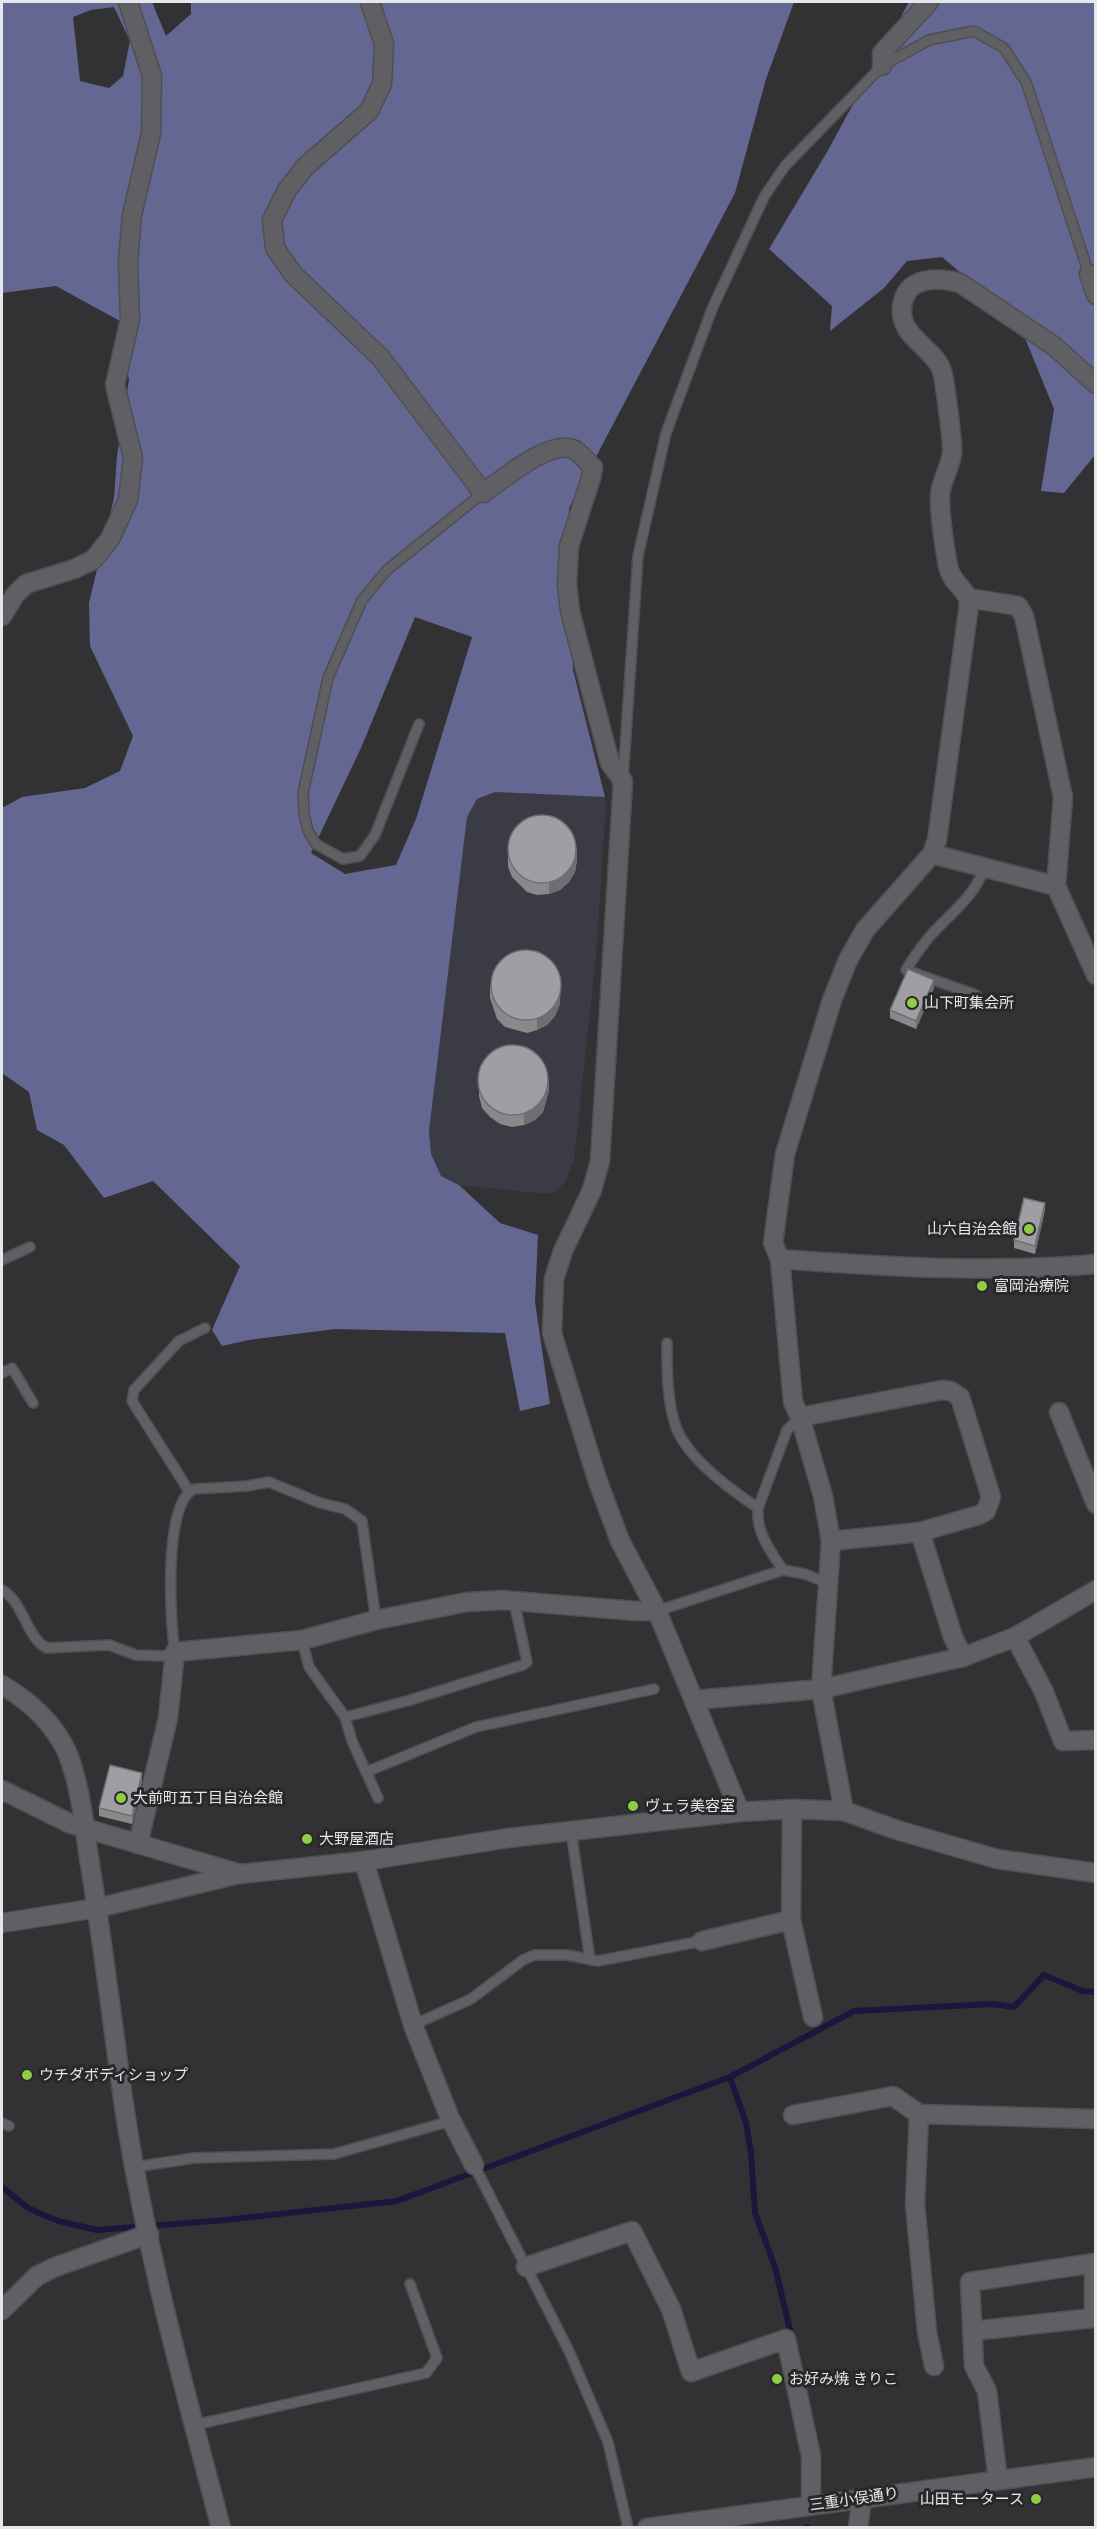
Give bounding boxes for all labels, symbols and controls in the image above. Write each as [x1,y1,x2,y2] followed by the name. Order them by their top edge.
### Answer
[924,993,1014,1012] place label: 山下町集会所
[905,996,919,1010] marker: 山下町集会所
[927,1219,1017,1238] place label: 山六自治会館
[1022,1222,1036,1236] marker: 山六自治会館
[994,1276,1069,1295] place label: 富岡治療院
[975,1279,989,1293] marker: 富岡治療院
[133,1788,283,1807] place label: 大前町五丁目自治会館
[114,1791,128,1805] marker: 大前町五丁目自治会館
[645,1796,735,1815] place label: ヴェラ美容室
[626,1799,640,1813] marker: ヴェラ美容室
[319,1829,394,1848] place label: 大野屋酒店
[300,1832,314,1846] marker: 大野屋酒店
[39,2065,188,2084] place label: ウチダボディショップ
[20,2068,34,2082] marker: ウチダボディショップ
[789,2369,898,2388] place label: お好み焼 きりこ
[770,2372,784,2386] marker: お好み焼 きりこ
[808,2483,900,2514] street label: 三重小俣通り
[920,2489,1024,2508] place label: 山田モータース
[1029,2492,1043,2506] marker: 山田モータース

